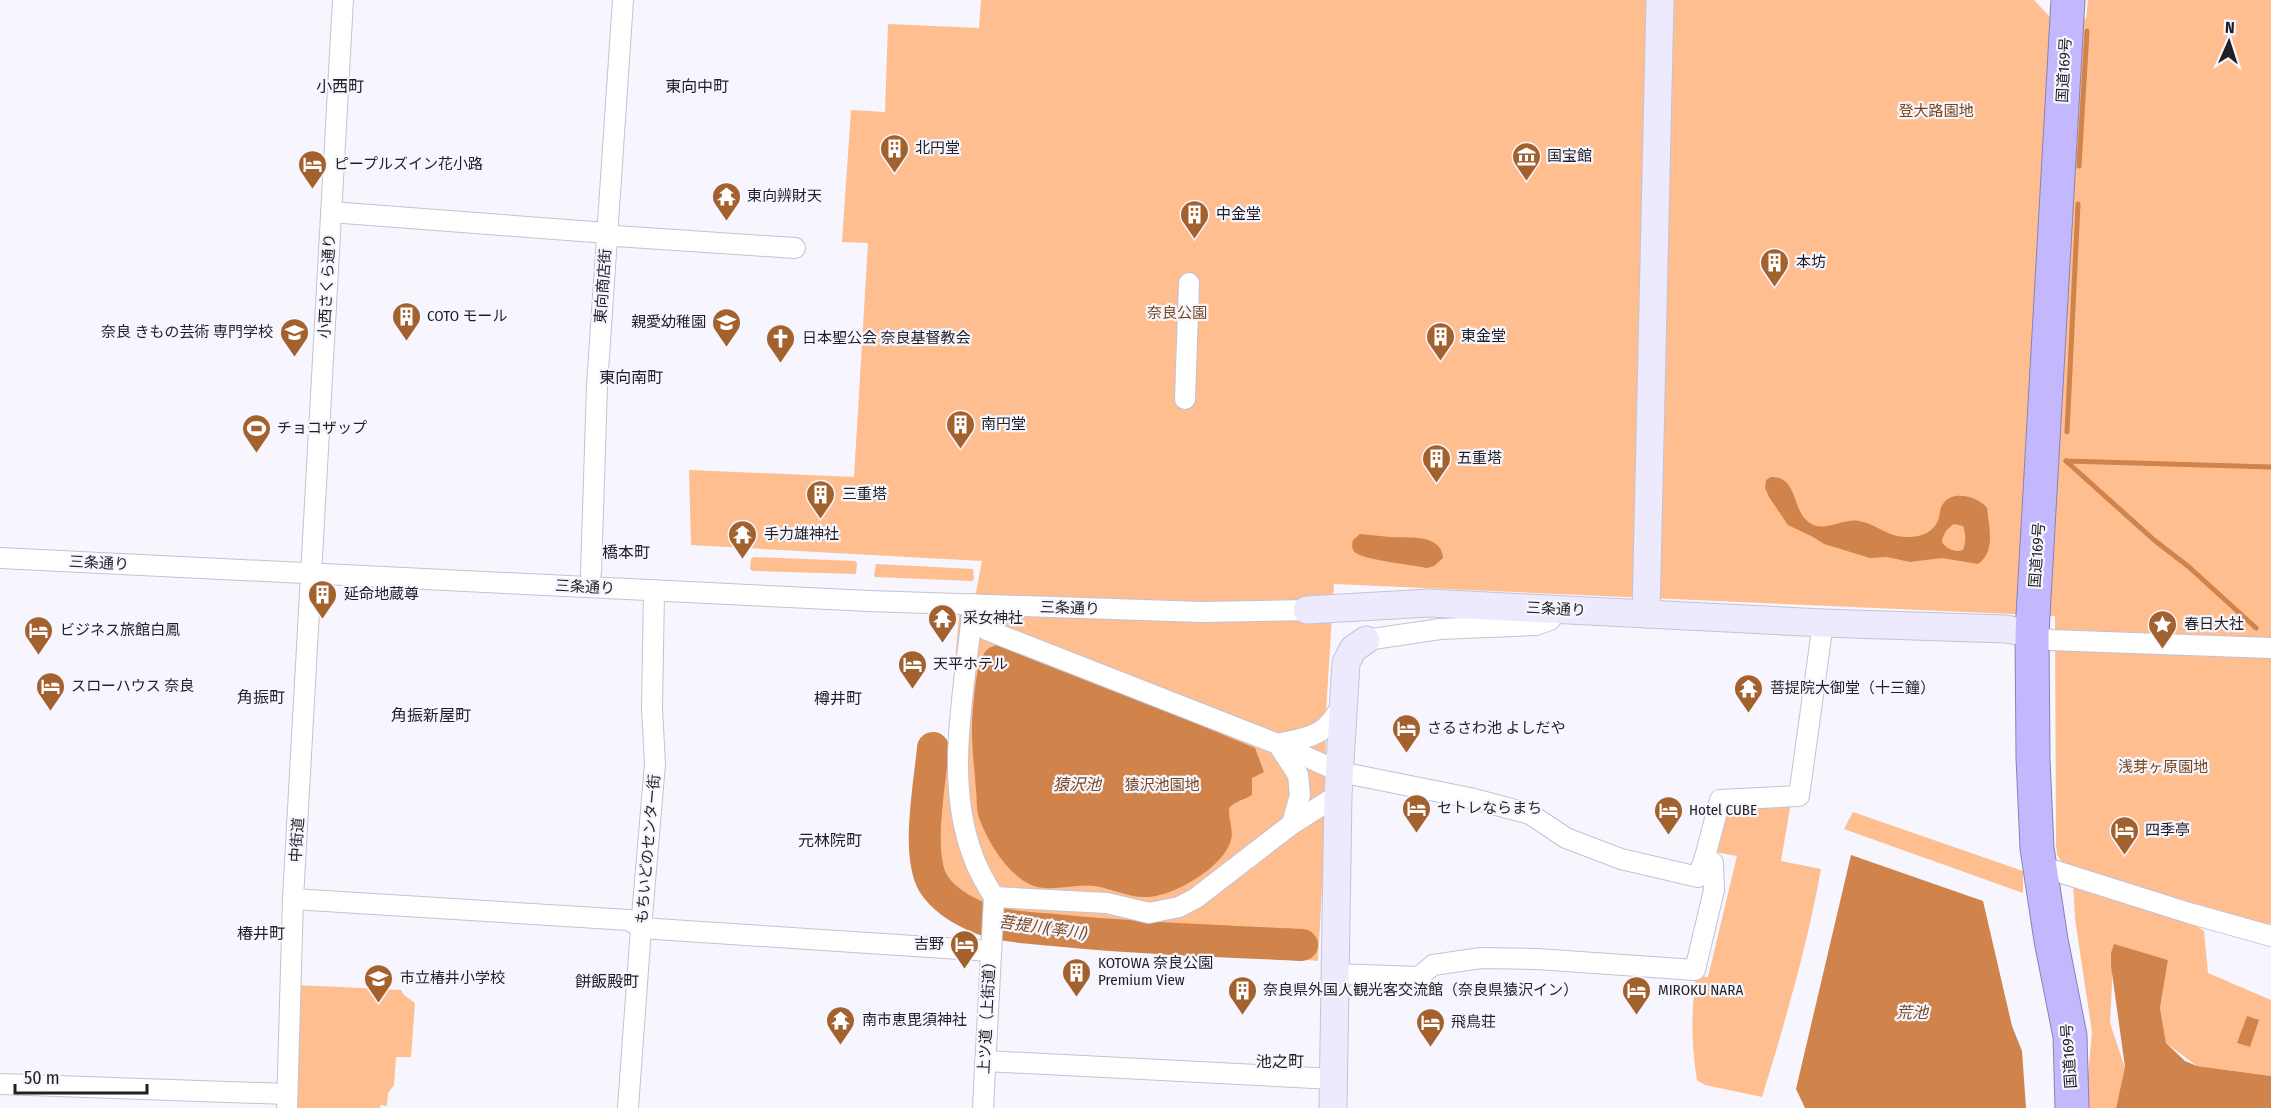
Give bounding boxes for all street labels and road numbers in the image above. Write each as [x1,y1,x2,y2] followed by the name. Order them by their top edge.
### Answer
[2053,37,2075,103] street label: 国道169号
[315,233,339,339] street label: 小西さくら通り
[591,248,615,324] street label: 東向商店街
[2026,522,2048,588] street label: 国道169号
[69,552,129,574] street label: 三条通り
[555,576,615,598] street label: 三条通り
[1040,598,1100,618] street label: 三条通り
[1526,598,1586,620] street label: 三条通り
[632,773,664,925] street label: もちいどのセンター街
[286,817,308,863] street label: 中街道
[975,954,999,1074] street label: 上ツ道（上街道）
[2058,1023,2080,1089] street label: 国道169号

